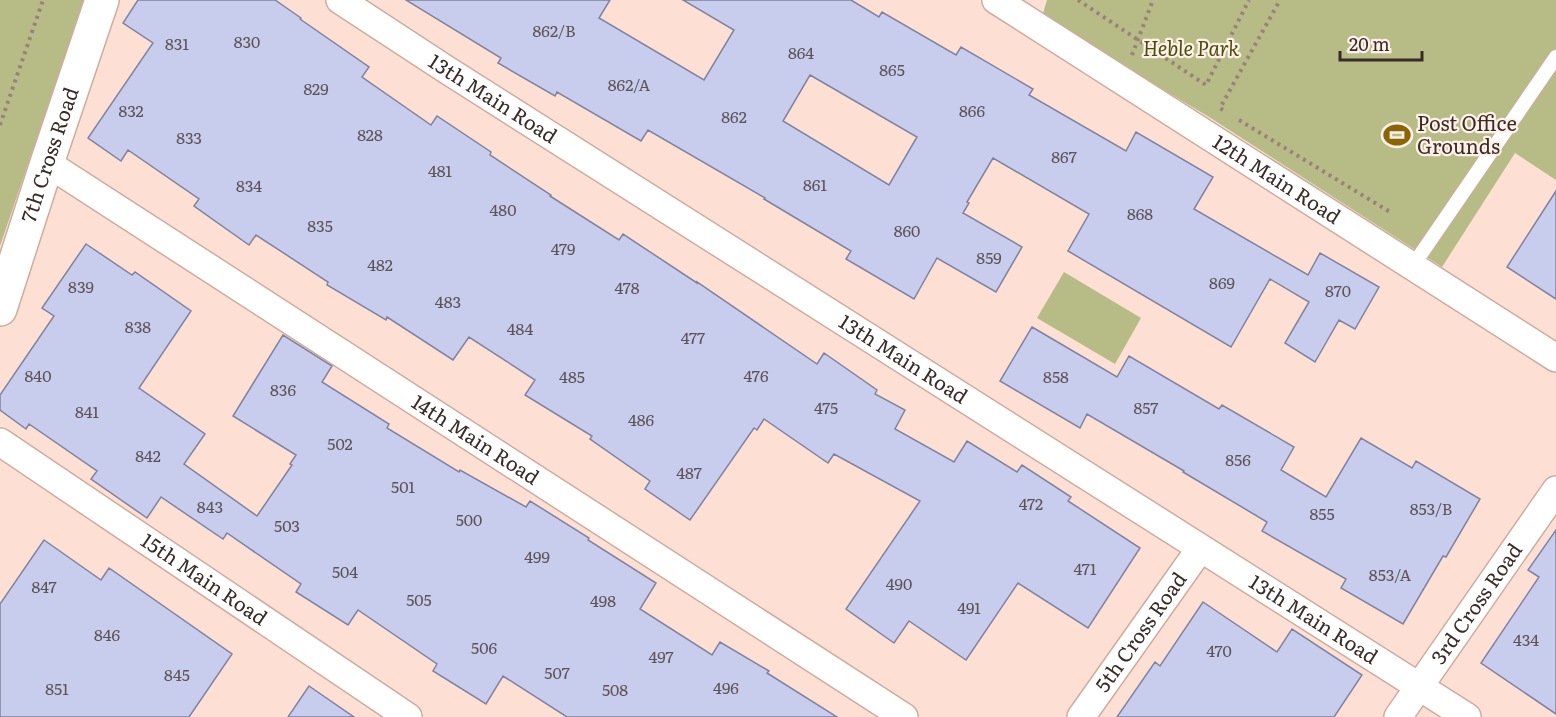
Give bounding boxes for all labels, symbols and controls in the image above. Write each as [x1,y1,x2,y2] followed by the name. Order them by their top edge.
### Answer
[533,18,575,42] house number: 862/B
[1340,24,1422,62] scale bar
[234,29,260,53] house number: 830
[1349,30,1390,57] text: 20 m
[165,31,189,55] house number: 831
[1143,32,1239,62] park label: Heble Park
[788,40,814,64] house number: 864
[424,45,564,149] street label: 13th Main Road
[879,57,905,81] house number: 865
[608,72,651,96] house number: 862/A
[303,76,329,100] house number: 829
[12,83,85,226] street label: 7th Cross Road
[118,98,144,122] house number: 832
[959,98,985,122] house number: 866
[721,104,747,128] house number: 862
[1417,107,1517,160] place label: Post Office Grounds
[1382,120,1412,150] sports icon: Post Office Grounds
[357,122,383,146] house number: 828
[176,125,202,149] house number: 833
[1208,126,1347,230] street label: 12th Main Road
[1051,144,1077,168] house number: 867
[428,158,453,182] house number: 481
[803,172,827,196] house number: 861
[236,173,262,197] house number: 834
[490,197,516,221] house number: 480
[1127,201,1153,225] house number: 868
[307,213,333,237] house number: 835
[894,218,920,242] house number: 860
[551,236,575,260] house number: 479
[976,245,1002,269] house number: 859
[367,252,393,276] house number: 482
[1209,270,1235,294] house number: 869
[68,274,94,298] house number: 839
[614,275,640,299] house number: 478
[1325,278,1351,302] house number: 870
[435,289,461,313] house number: 483
[834,306,974,410] street label: 13th Main Road
[125,314,151,338] house number: 838
[507,316,533,340] house number: 484
[681,325,705,349] house number: 477
[25,363,51,387] house number: 840
[744,363,769,387] house number: 476
[559,364,585,388] house number: 485
[1043,364,1069,388] house number: 858
[270,377,296,401] house number: 836
[407,386,546,491] street label: 14th Main Road
[814,395,838,419] house number: 475
[1134,395,1158,419] house number: 857
[75,399,100,423] house number: 841
[628,407,655,431] house number: 486
[327,431,353,455] house number: 502
[135,443,161,467] house number: 842
[1225,447,1251,471] house number: 856
[676,460,702,484] house number: 487
[391,474,415,498] house number: 501
[1019,491,1043,515] house number: 472
[197,494,223,518] house number: 843
[1410,496,1452,520] house number: 853/B
[1309,501,1335,525] house number: 855
[456,507,482,531] house number: 500
[274,513,300,537] house number: 503
[136,524,274,631] street label: 15th Main Road
[1422,536,1528,669] street label: 3rd Cross Road
[524,544,550,568] house number: 499
[1074,556,1097,580] house number: 471
[332,559,358,583] house number: 504
[1369,562,1411,586] house number: 853/A
[1087,565,1192,697] street label: 5th Cross Road
[1244,566,1385,670] street label: 13th Main Road
[886,571,912,595] house number: 490
[31,574,57,598] house number: 847
[406,587,432,611] house number: 505
[590,588,616,612] house number: 498
[957,595,981,619] house number: 491
[94,622,121,646] house number: 846
[1513,627,1539,651] house number: 434
[471,635,497,659] house number: 506
[1206,638,1232,662] house number: 470
[648,644,674,668] house number: 497
[544,660,570,684] house number: 507
[164,662,190,686] house number: 845
[713,675,739,699] house number: 496
[45,676,69,700] house number: 851
[602,677,628,701] house number: 508

